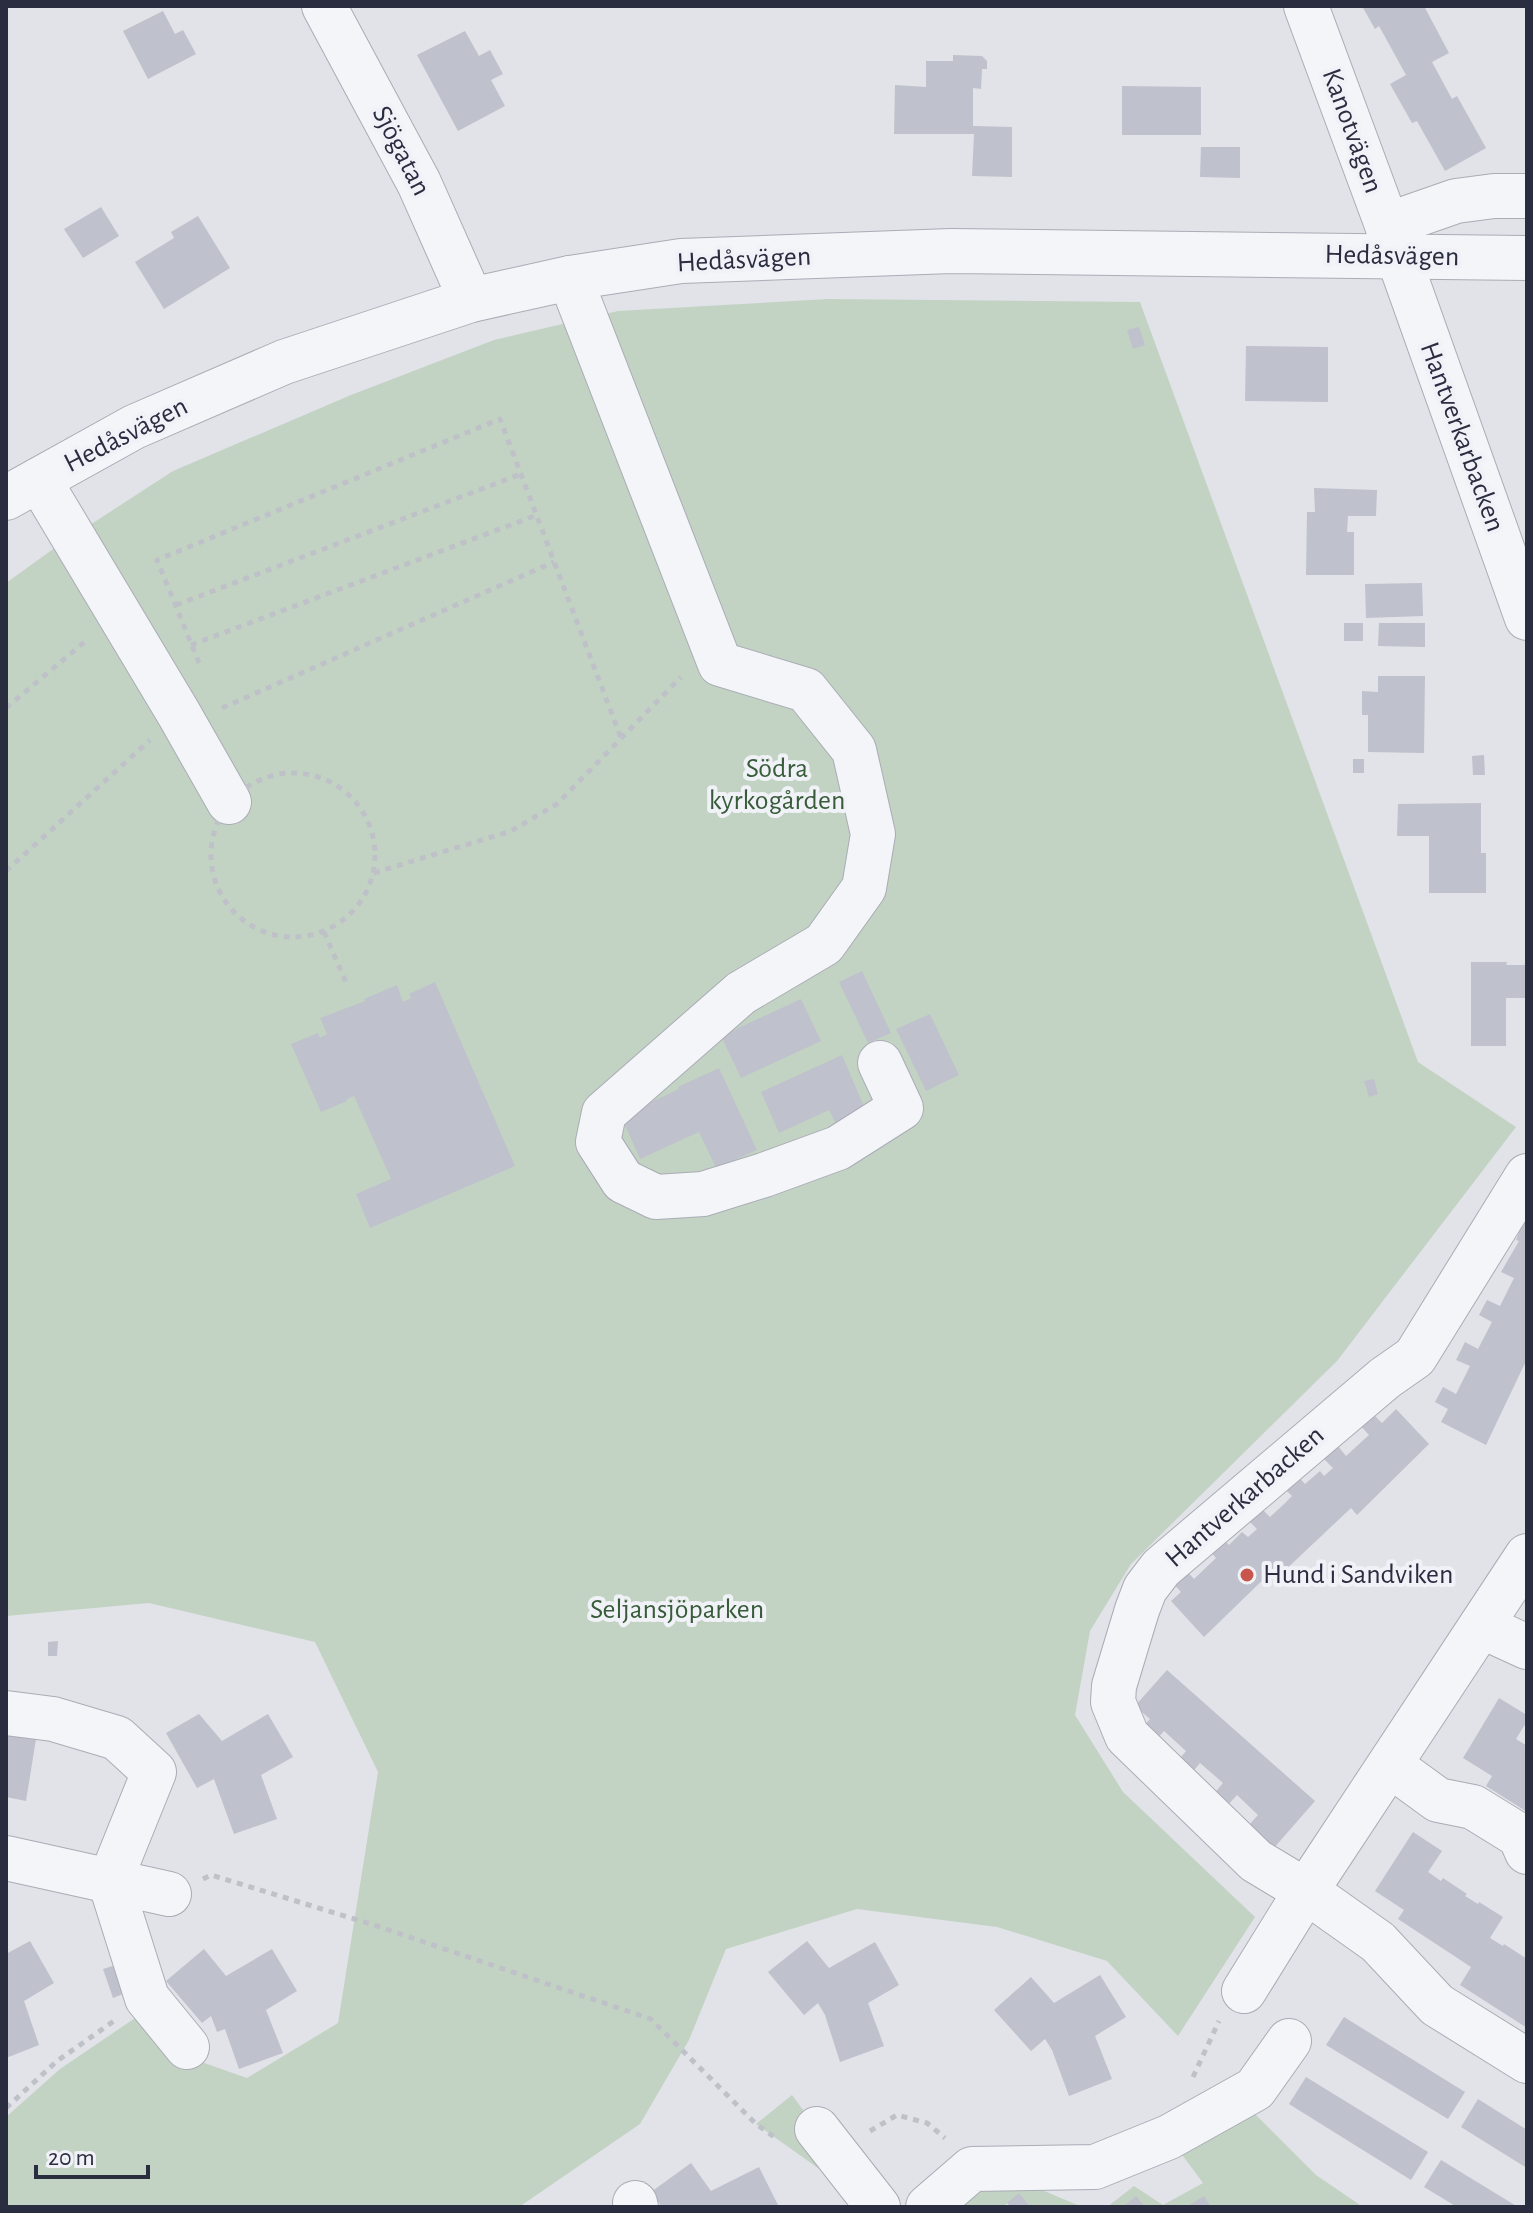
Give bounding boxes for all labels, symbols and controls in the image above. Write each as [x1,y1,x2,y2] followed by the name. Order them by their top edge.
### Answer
[1317,65,1387,197] street label: Kanotvägen
[367,102,435,200] street label: Sjögatan
[1324,241,1460,271] street label: Hedåsvägen
[676,242,812,278] street label: Hedåsvägen
[1415,338,1509,536] street label: Hantverkarbacken
[60,392,192,478] street label: Hedåsvägen
[709,755,845,815] park label: Södra kyrkogården
[1160,1421,1330,1573] street label: Hantverkarbacken
[1263,1561,1453,1589] place label: Hund i Sandviken
[1238,1566,1256,1584] marker: Hund i Sandviken
[590,1596,764,1624] park label: Seljansjöparken
[36,2129,148,2179] scale bar
[48,2146,95,2170] text: 20 m

